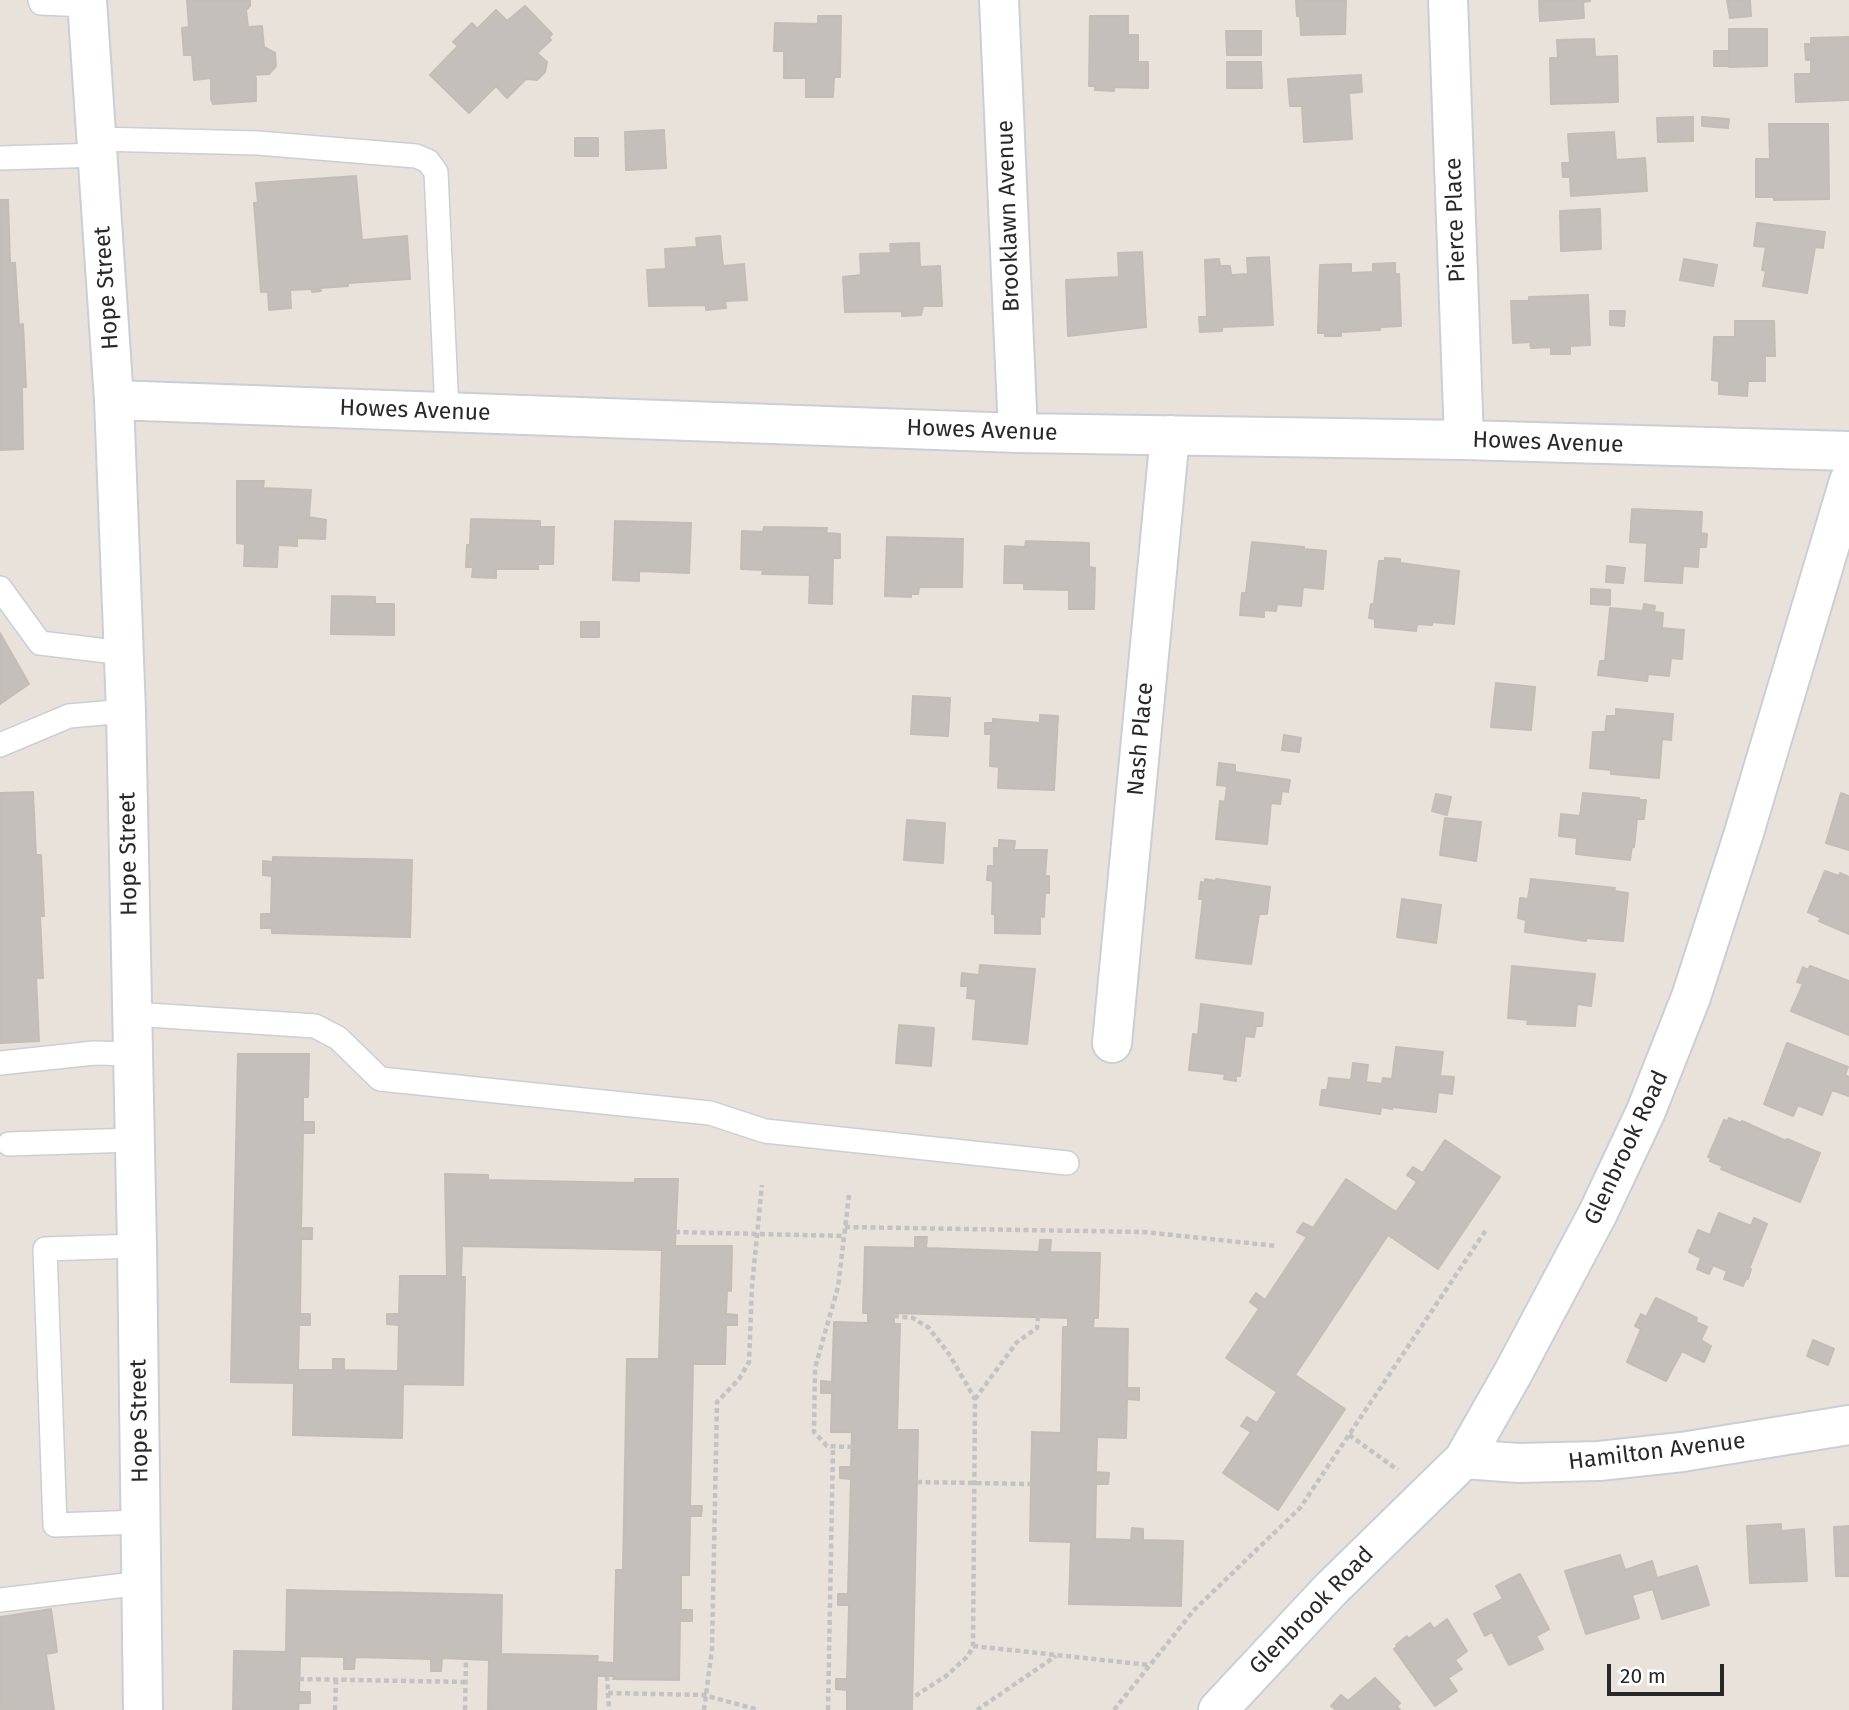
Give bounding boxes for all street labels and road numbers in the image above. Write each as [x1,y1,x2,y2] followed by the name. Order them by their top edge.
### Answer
[992,119,1026,313] street label: Brooklawn Avenue
[1440,157,1472,283] street label: Pierce Place
[89,225,125,351] street label: Hope Street
[339,395,491,427] street label: Howes Avenue
[906,415,1058,447] street label: Howes Avenue
[1472,427,1624,459] street label: Howes Avenue
[1122,681,1160,797] street label: Nash Place
[114,792,144,916] street label: Hope Street
[1579,1067,1675,1229] street label: Glenbrook Road
[125,1359,155,1483] street label: Hope Street
[1567,1427,1747,1477] street label: Hamilton Avenue
[1244,1541,1380,1681] street label: Glenbrook Road

